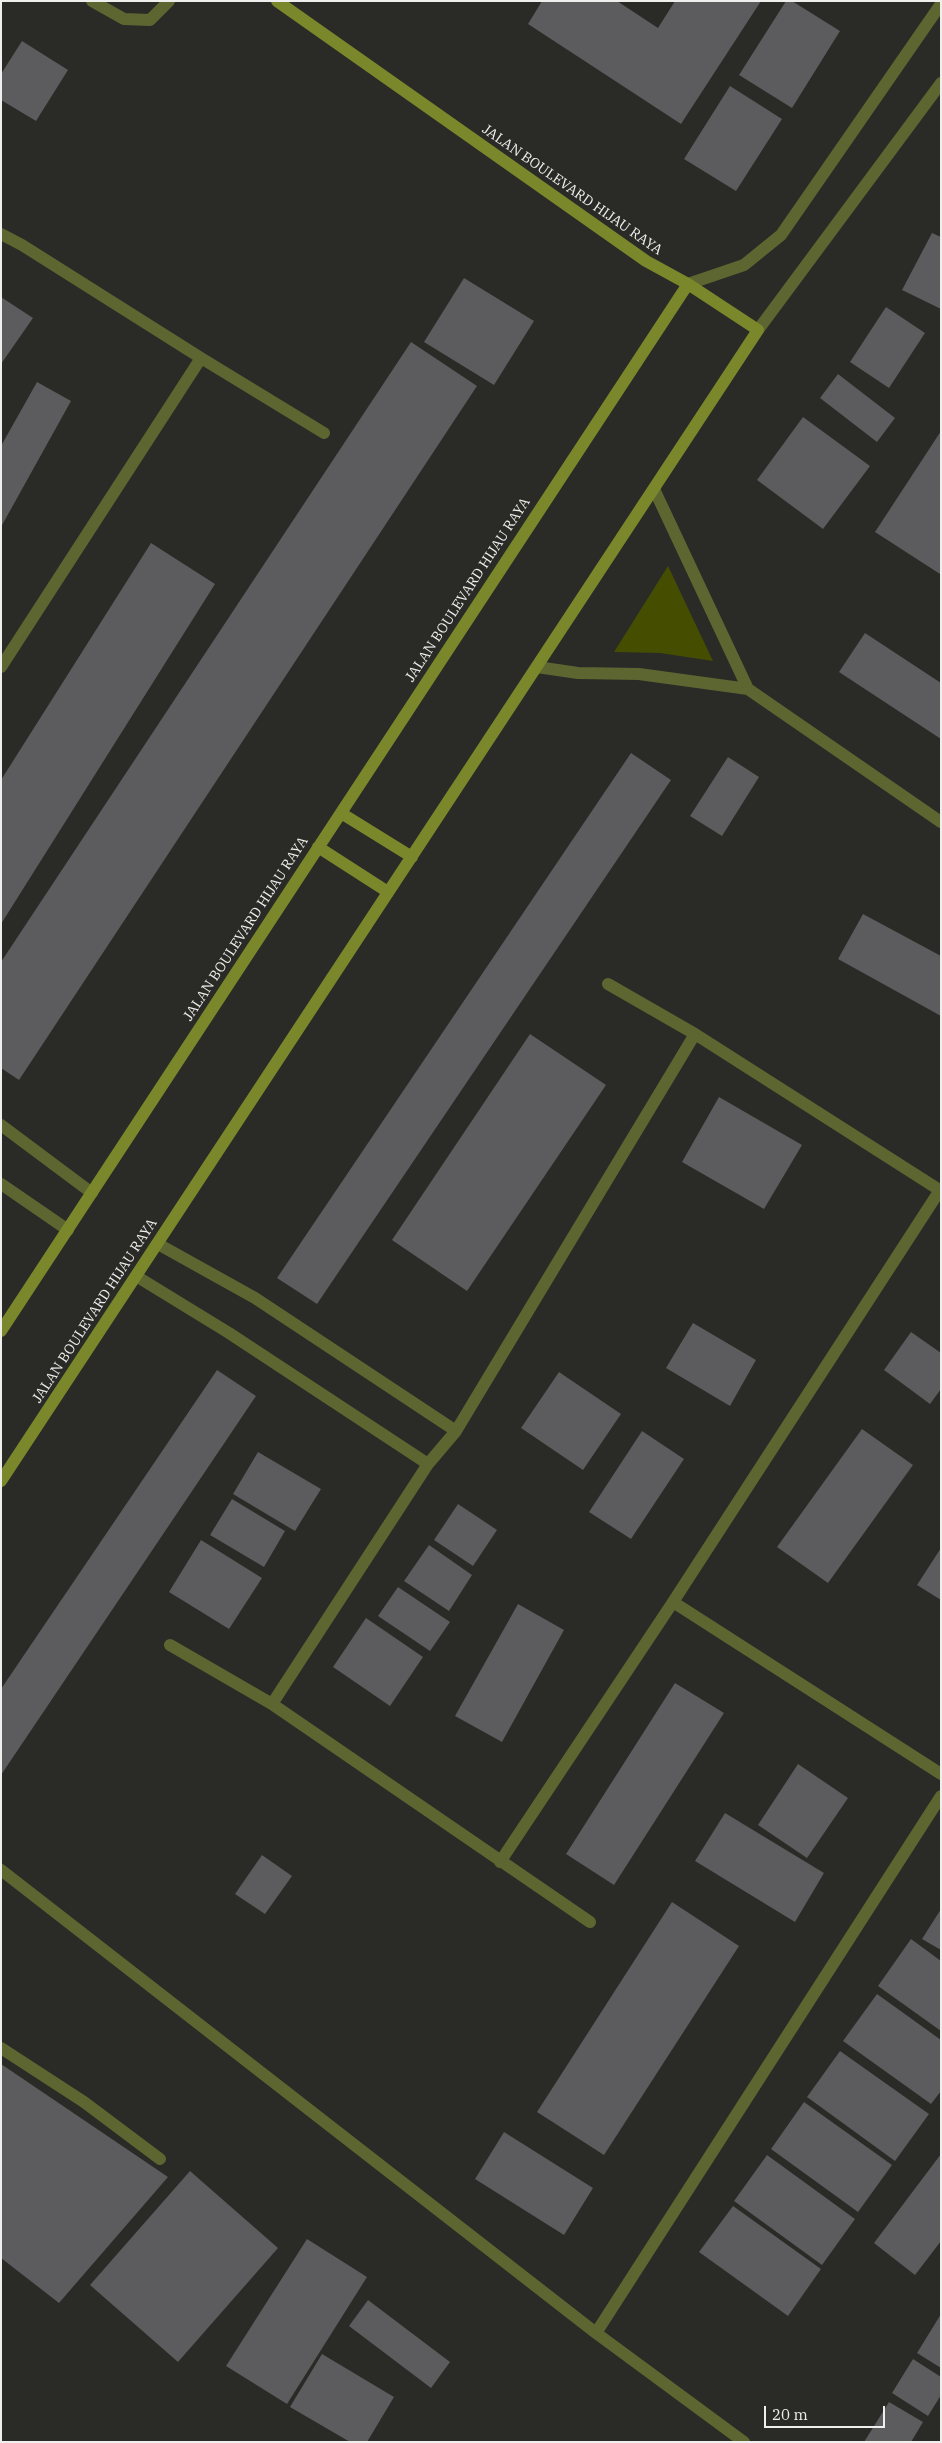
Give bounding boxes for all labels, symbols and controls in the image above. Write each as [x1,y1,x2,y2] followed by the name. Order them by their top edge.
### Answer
[479,121,665,259] street label: JALAN BOULEVARD HIJAU RAYA
[402,495,534,685] street label: JALAN BOULEVARD HIJAU RAYA
[180,834,312,1024] street label: JALAN BOULEVARD HIJAU RAYA
[29,1216,161,1406] street label: JALAN BOULEVARD HIJAU RAYA
[767,2396,888,2428] scale bar
[772,2405,808,2424] text: 20 m

